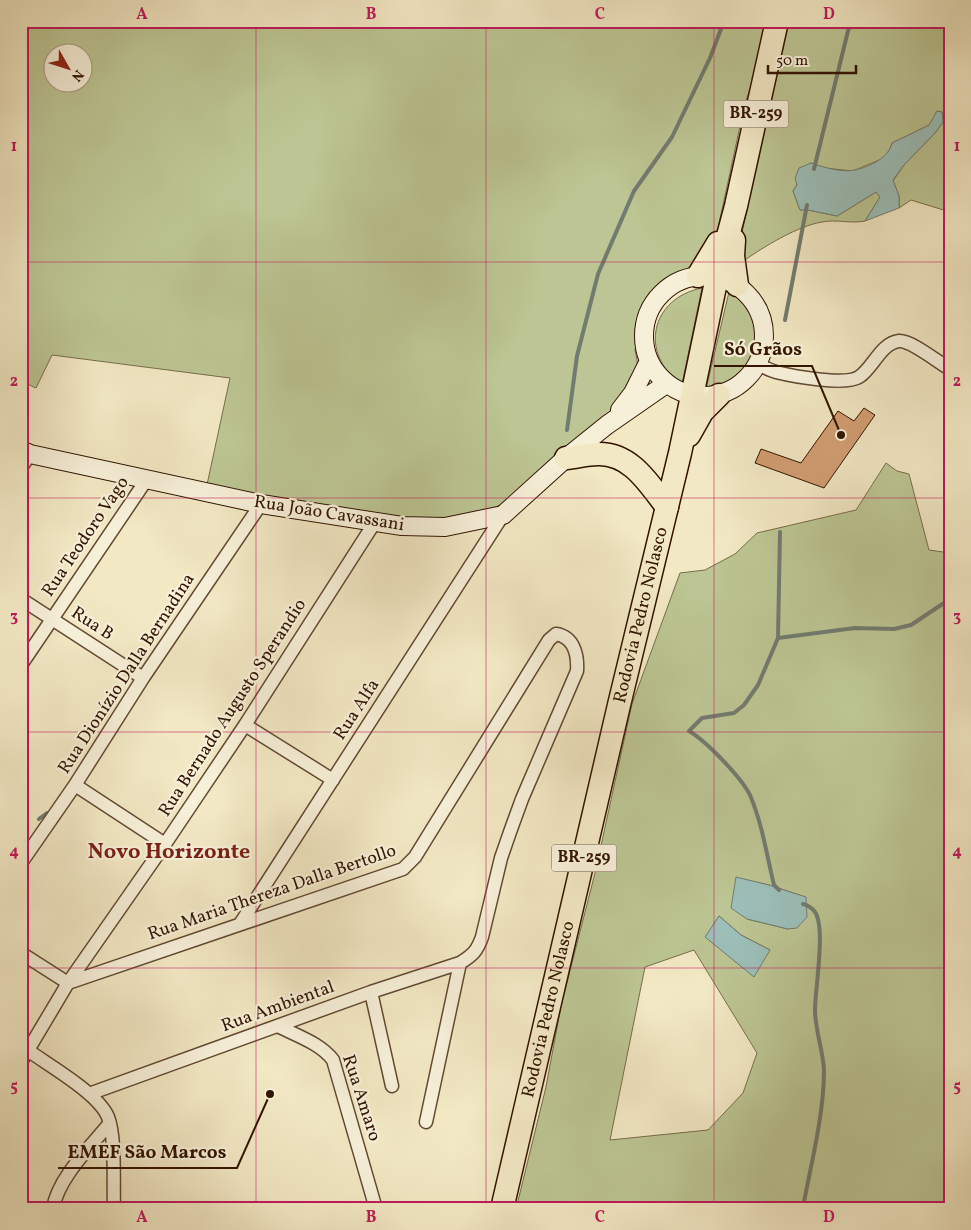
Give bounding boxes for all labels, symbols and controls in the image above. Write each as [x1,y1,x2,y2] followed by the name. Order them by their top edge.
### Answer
[136,4,148,26] text: A
[366,4,377,26] text: B
[595,4,605,26] text: C
[823,4,835,26] text: D
[42,42,92,92] north arrow
[768,42,856,74] scale bar
[776,51,808,72] text: 50 m
[66,65,88,85] text: N
[724,100,788,128] road number: BR-259
[11,136,17,158] text: 1
[954,136,960,158] text: 1
[714,332,812,366] callout: Só Grãos
[724,337,802,363] text: Só Grãos
[10,371,18,393] text: 2
[953,371,961,393] text: 2
[36,472,136,602] street label: Rua Teodoro Vago
[252,490,406,538] street label: Rua João Cavassani
[607,524,674,706] street label: Rodovia Pedro Nolasco
[53,569,201,779] street label: Rua Dionízio Dalla Bernadina
[153,594,313,822] street label: Rua Bernado Augusto Sperandio
[66,601,118,647] street label: Rua B
[10,606,18,628] text: 3
[953,606,961,628] text: 3
[328,675,386,745] street label: Rua Alfa
[88,837,250,868] district label: Novo Horizonte
[144,839,400,947] street label: Rua Maria Thereza Dalla Bertollo
[9,841,19,863] text: 4
[952,841,962,863] text: 4
[552,844,616,871] road number: BR-259
[516,919,581,1100] street label: Rodovia Pedro Nolasco
[218,975,338,1039] street label: Rua Ambiental
[335,1051,387,1145] street label: Rua Amaro
[10,1076,18,1098] text: 5
[953,1076,961,1098] text: 5
[58,1134,237,1168] callout: EMEF São Marcos
[67,1140,227,1166] text: EMEF São Marcos
[136,1207,148,1229] text: A
[366,1207,377,1229] text: B
[595,1207,605,1229] text: C
[823,1207,835,1229] text: D

